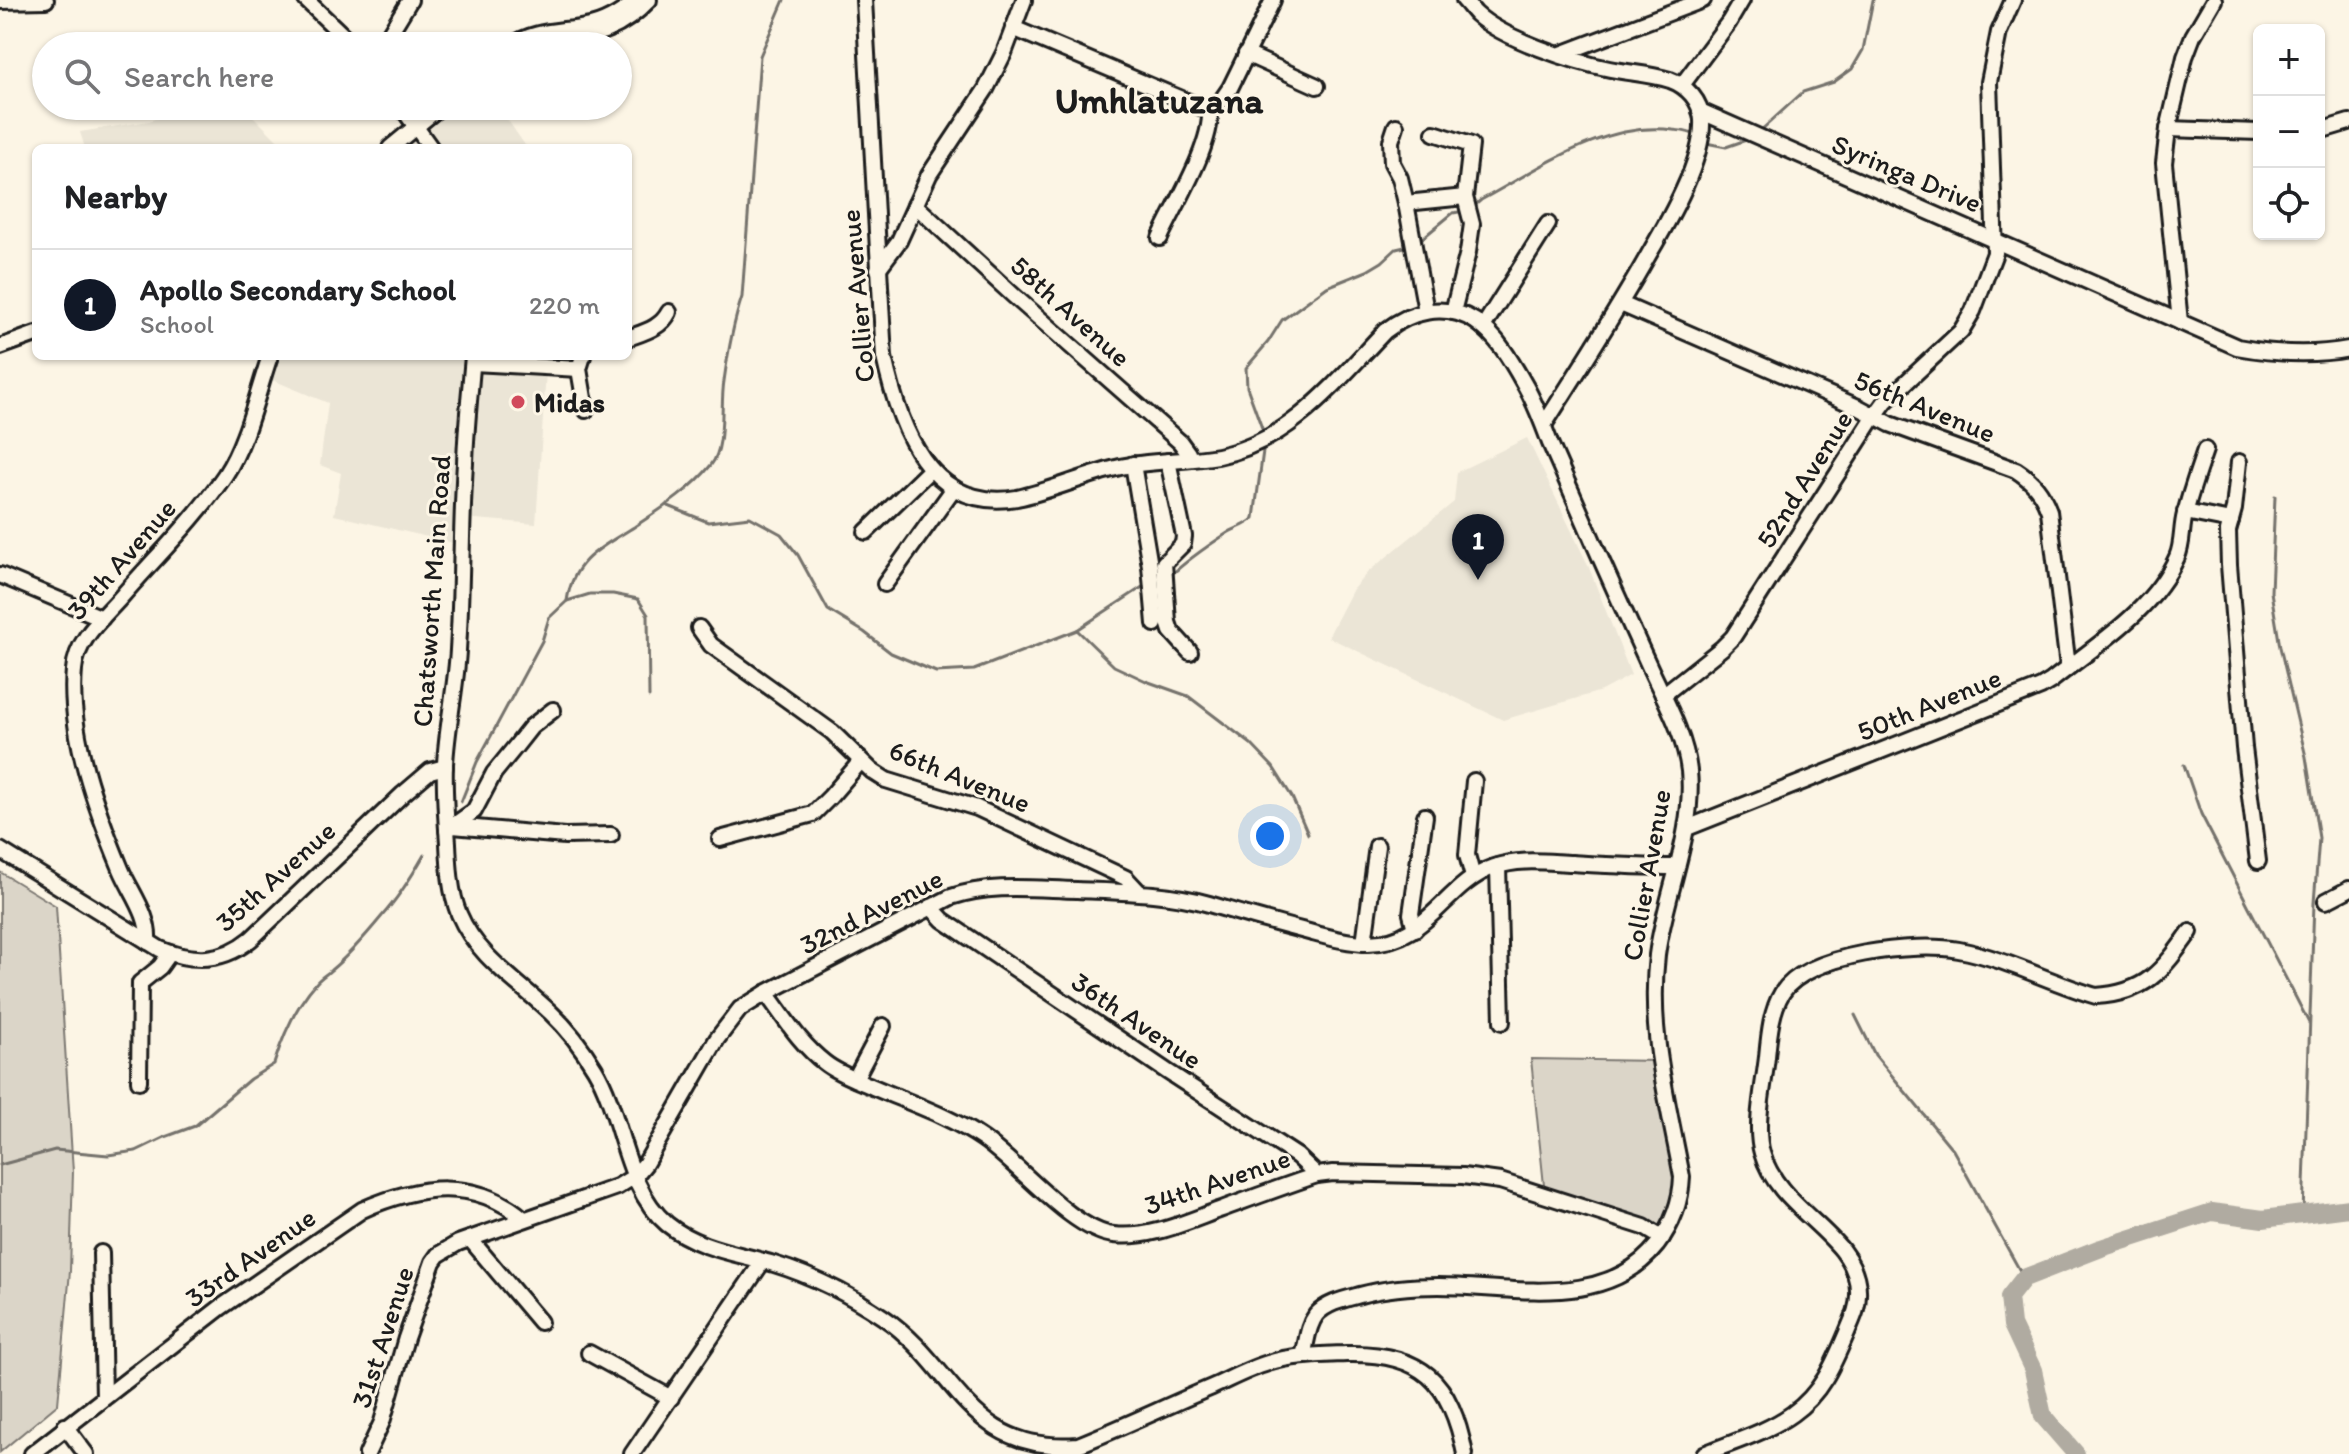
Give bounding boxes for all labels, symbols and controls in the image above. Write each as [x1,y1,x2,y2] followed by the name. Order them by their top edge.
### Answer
[2253,24,2325,240] map controls
[2253,24,2325,96] button: +
[32,32,632,120] search box
[60,54,104,98] icon: search
[124,58,274,95] text: Search here
[1055,79,1264,122] district label: Umhlatuzana
[2253,96,2325,168] button: −
[1827,126,1987,220] street label: Syringa Drive
[2253,168,2325,240] button: locate
[64,176,167,217] text: Nearby
[832,208,882,384] street label: Collier Avenue
[1004,248,1138,374] street label: 58th Avenue
[140,271,456,308] text: Apollo Secondary School
[84,289,96,321] text: 1
[529,289,600,321] text: 220 m
[140,308,214,340] text: School
[1849,362,2001,450] street label: 56th Avenue
[534,385,605,419] place label: Midas
[509,393,527,411] marker: Midas
[1748,404,1860,554] street label: 52nd Avenue
[405,454,457,728] street label: Chatsworth Main Road
[59,491,183,627] street label: 39th Avenue
[1452,514,1504,580] pin: 1
[1852,660,2006,748] street label: 50th Avenue
[884,732,1036,820] street label: 66th Avenue
[1614,786,1678,964] street label: Collier Avenue
[208,813,342,939] street label: 35th Avenue
[1250,816,1290,856] your location
[794,860,948,962] street label: 32nd Avenue
[1065,964,1209,1076] street label: 36th Avenue
[1140,1140,1294,1222] street label: 34th Avenue
[178,1200,322,1314] street label: 33rd Avenue
[343,1262,421,1412] street label: 31st Avenue

